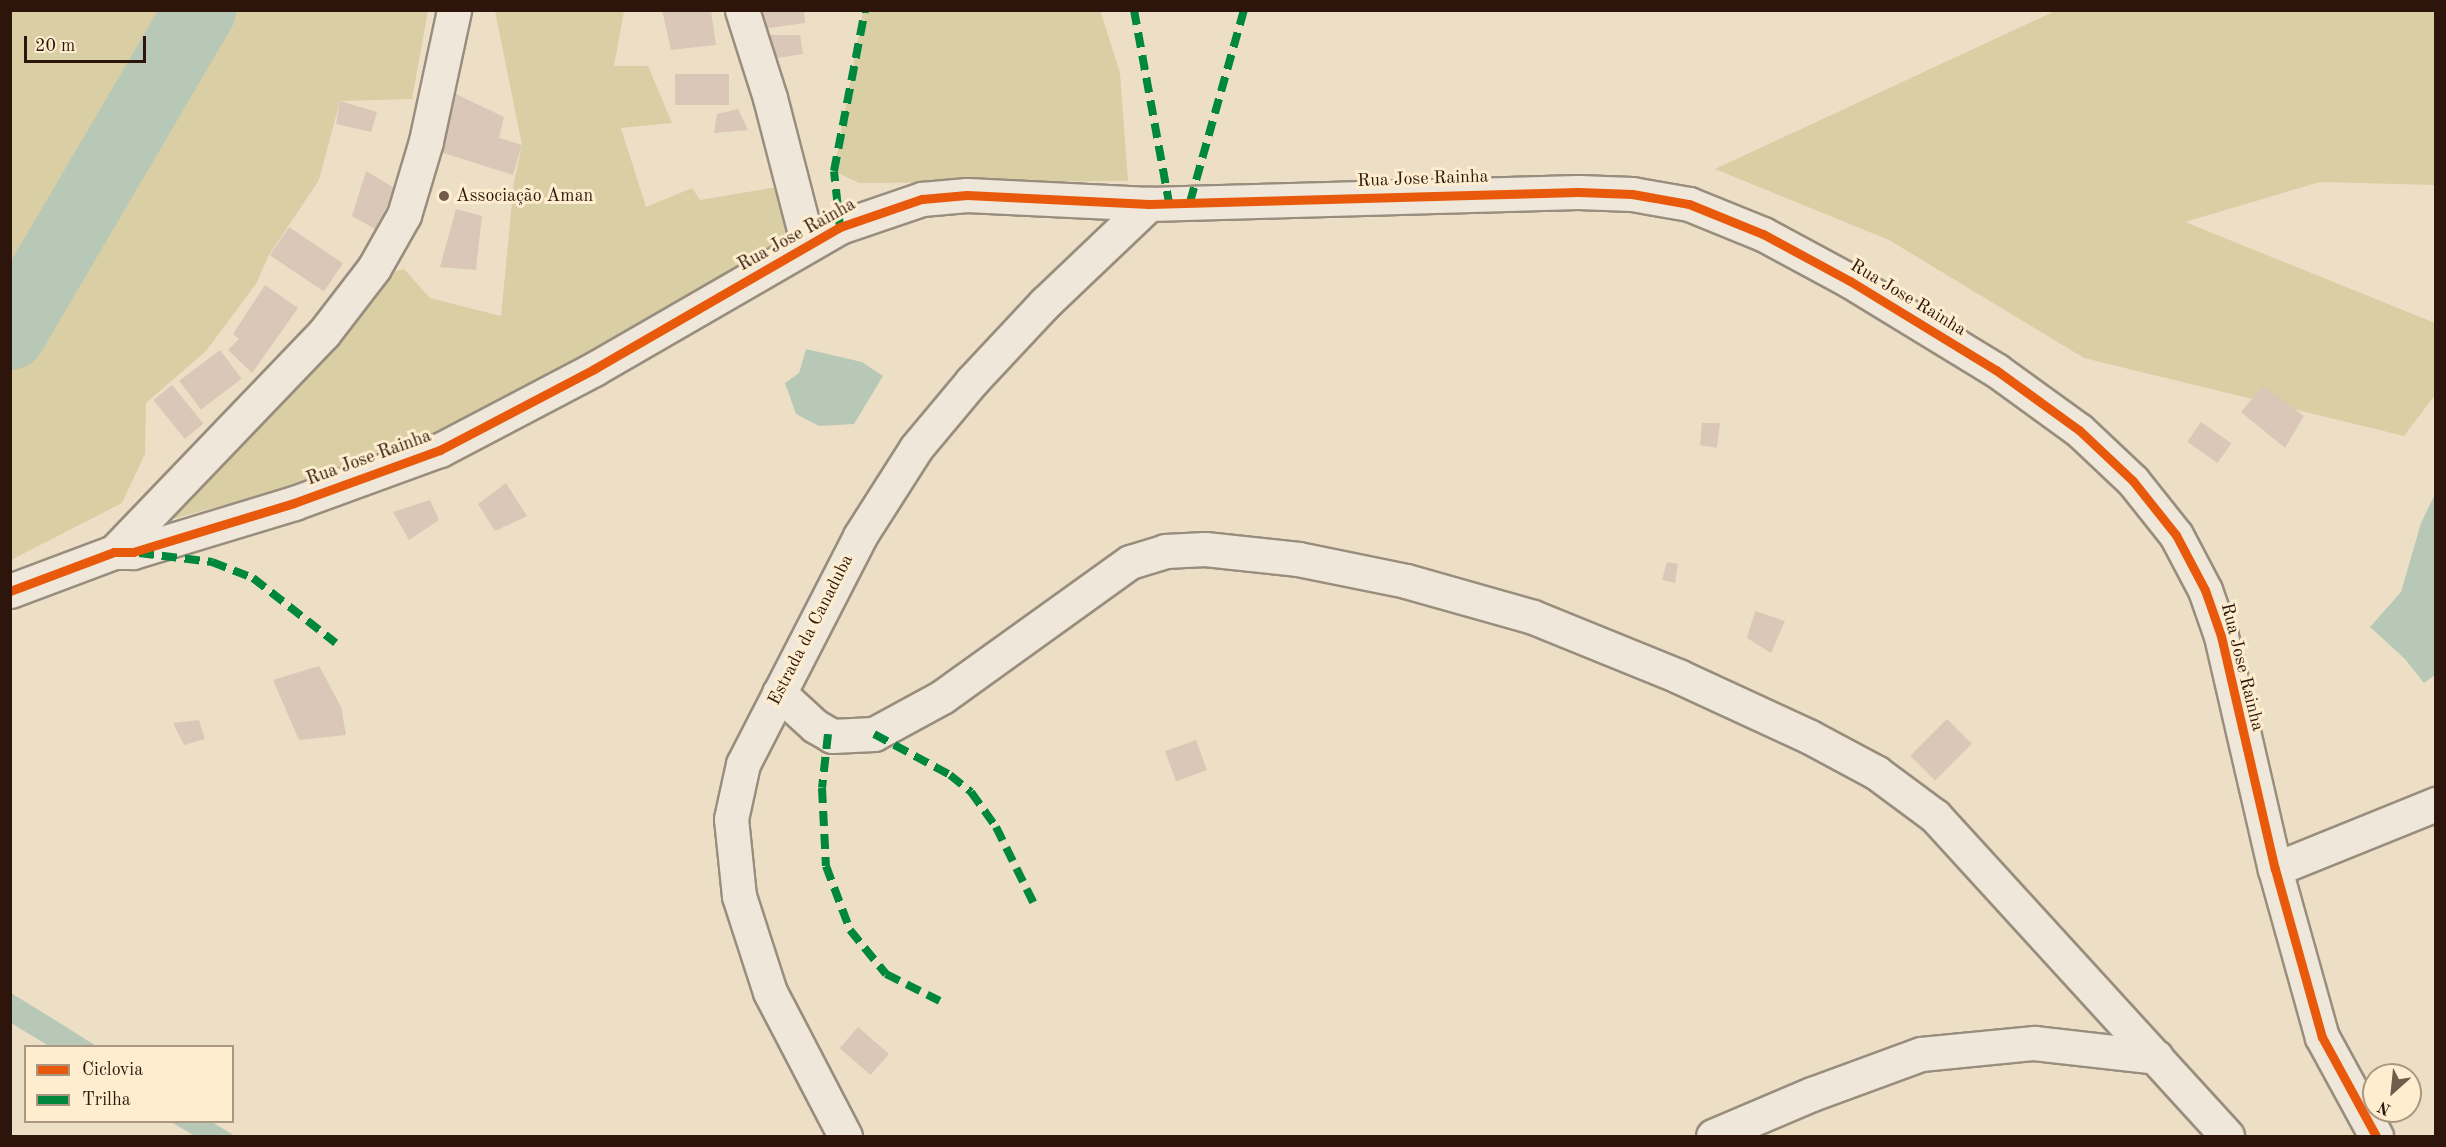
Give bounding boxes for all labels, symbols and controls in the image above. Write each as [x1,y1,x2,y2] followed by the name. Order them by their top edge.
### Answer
[27,24,148,62] scale bar
[35,37,75,55] text: 20 m
[1357,166,1489,192] street label: Rua Jose Rainha
[456,185,593,207] place label: Associação Aman
[437,189,451,203] marker: Associação Aman
[734,194,860,276] street label: Rua Jose Rainha
[1846,255,1970,341] street label: Rua Jose Rainha
[304,425,434,491] street label: Rua Jose Rainha
[764,551,858,709] street label: Estrada da Canaduba
[2216,601,2268,733] street label: Rua Jose Rainha
[24,1045,234,1123] legend
[82,1061,143,1079] text: Ciclovia
[2362,1063,2422,1123] north arrow
[82,1091,131,1109] text: Trilha
[2376,1097,2394,1117] text: N

